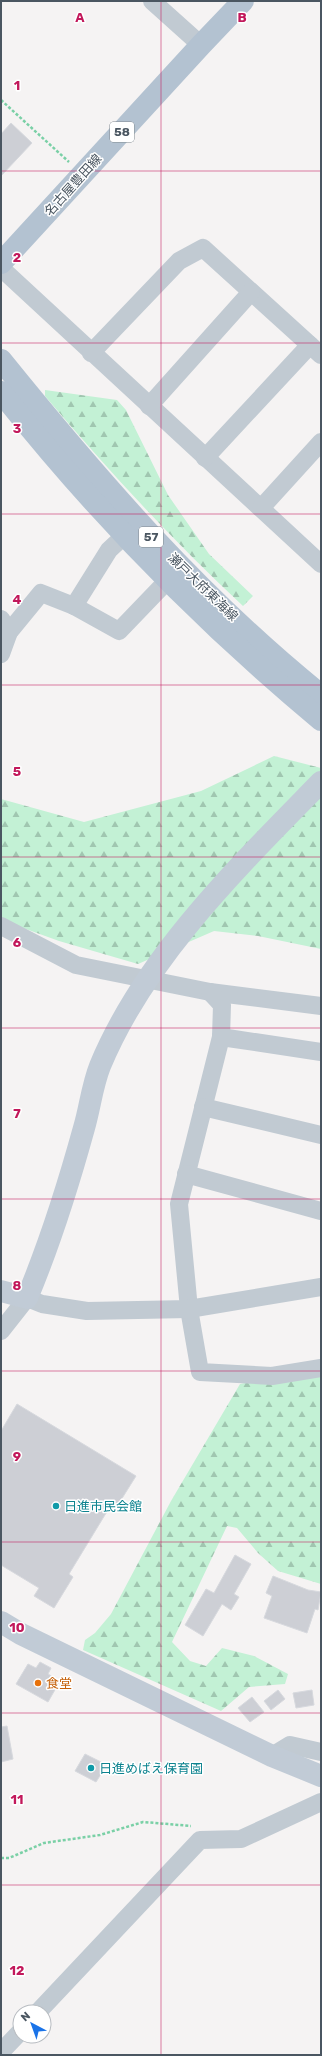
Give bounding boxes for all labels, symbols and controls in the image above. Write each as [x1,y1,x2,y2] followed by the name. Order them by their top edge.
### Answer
[75,10,85,25] text: A
[237,10,247,25] text: B
[14,78,20,93] text: 1
[110,122,134,142] road number: 58
[41,151,105,219] street label: 名古屋豊田線
[13,250,21,265] text: 2
[13,421,22,436] text: 3
[139,527,163,547] road number: 57
[165,550,241,624] street label: 瀬戸大府東海線
[13,592,22,607] text: 4
[13,764,21,779] text: 5
[13,935,22,950] text: 6
[13,1106,21,1121] text: 7
[13,1278,22,1293] text: 8
[13,1449,21,1464] text: 9
[64,1499,142,1514] place label: 日進市民会館
[51,1501,61,1511] marker: 日進市民会館
[9,1620,25,1635] text: 10
[46,1676,72,1691] place label: 食堂
[33,1678,43,1688] marker: 食堂
[99,1761,203,1776] place label: 日進めばえ保育園
[86,1763,96,1773] marker: 日進めばえ保育園
[11,1792,23,1807] text: 11
[10,1963,24,1978] text: 12
[12,2004,52,2044] north arrow
[19,2009,33,2024] text: N

